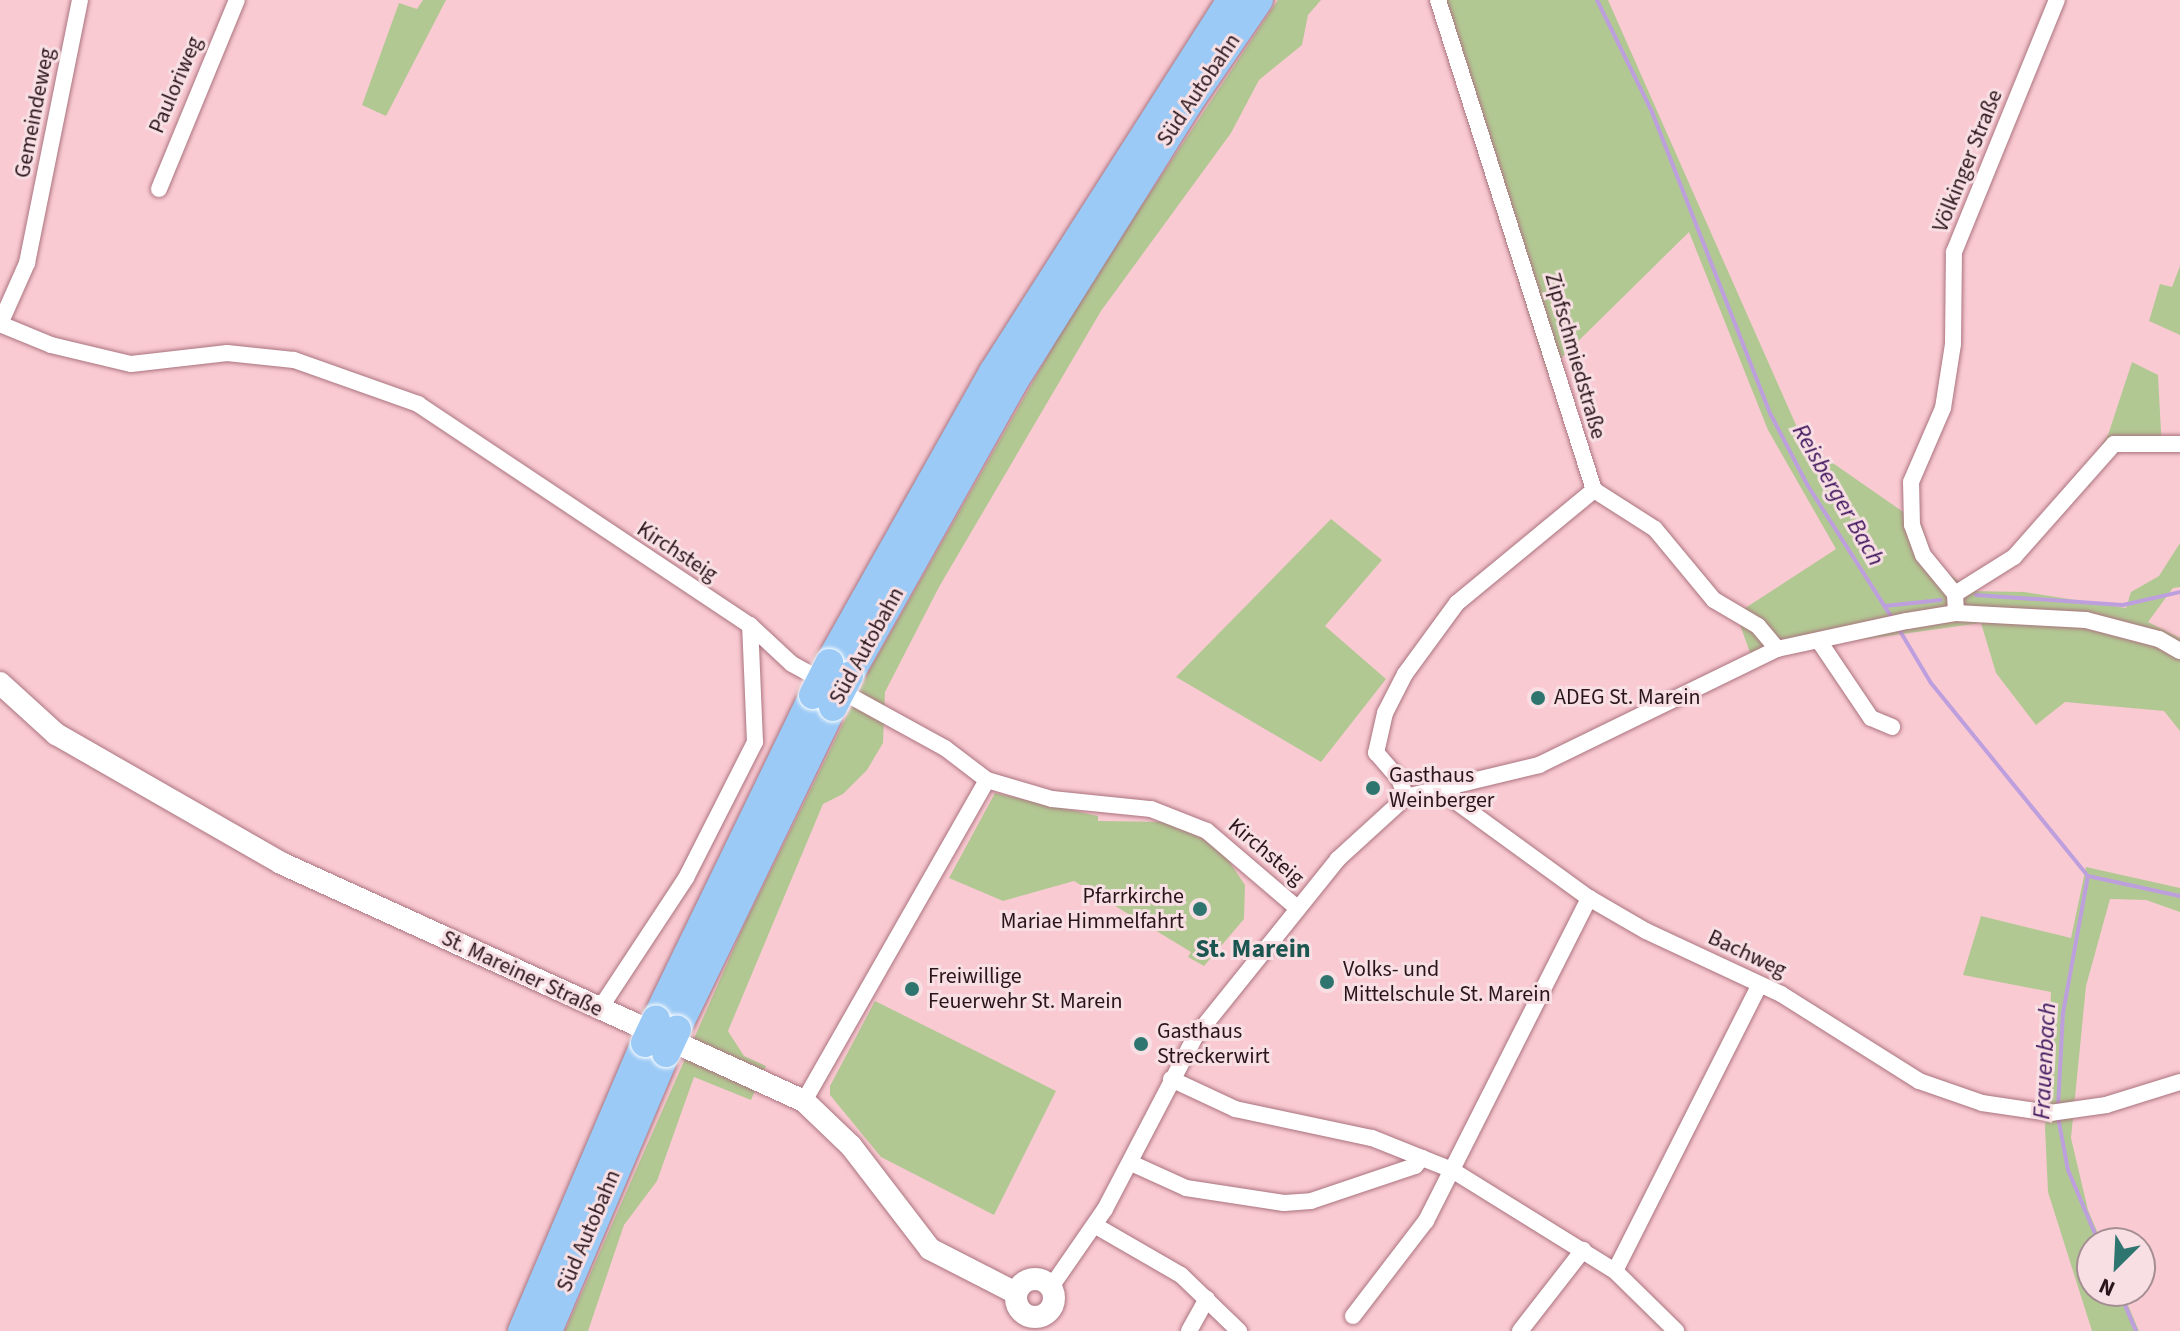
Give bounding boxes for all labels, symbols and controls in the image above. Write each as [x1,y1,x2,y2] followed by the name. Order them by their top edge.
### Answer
[1152,29,1246,151] street label: Süd Autobahn
[144,33,208,137] street label: Pauloriweg
[9,46,61,180] street label: Gemeindeweg
[1927,86,2009,236] street label: Völkinger Straße
[1539,270,1611,442] street label: Zipfschmiedstraße
[1786,419,1890,571] water label: Reisberger Bach
[632,516,722,588] street label: Kirchsteig
[824,583,910,709] street label: Süd Autobahn
[1554,685,1701,711] place label: ADEG St. Marein
[1529,689,1547,707] marker: ADEG St. Marein
[1389,762,1494,814] place label: Gasthaus Weinberger
[1364,779,1382,797] marker: Gasthaus Weinberger
[1223,813,1309,891] street label: Kirchsteig
[1001,883,1184,934] place label: Pfarrkirche Mariae Himmelfahrt
[1191,900,1209,918] marker: Pfarrkirche Mariae Himmelfahrt
[1704,924,1790,984] street label: Bachweg
[437,925,607,1023] street label: St. Mareiner Straße
[1195,933,1311,965] district label: St. Marein
[1343,956,1551,1008] place label: Volks- und Mittelschule St. Marein
[928,963,1123,1014] place label: Freiwillige Feuerwehr St. Marein
[1318,973,1336,991] marker: Volks- und Mittelschule St. Marein
[903,980,921,998] marker: Freiwillige Feuerwehr St. Marein
[2028,1002,2062,1120] water label: Frauenbach
[1157,1018,1270,1070] place label: Gasthaus Streckerwirt
[1132,1035,1150,1053] marker: Gasthaus Streckerwirt
[551,1166,627,1296] street label: Süd Autobahn
[2076,1227,2156,1307] north arrow
[2094,1270,2120,1305] text: N

